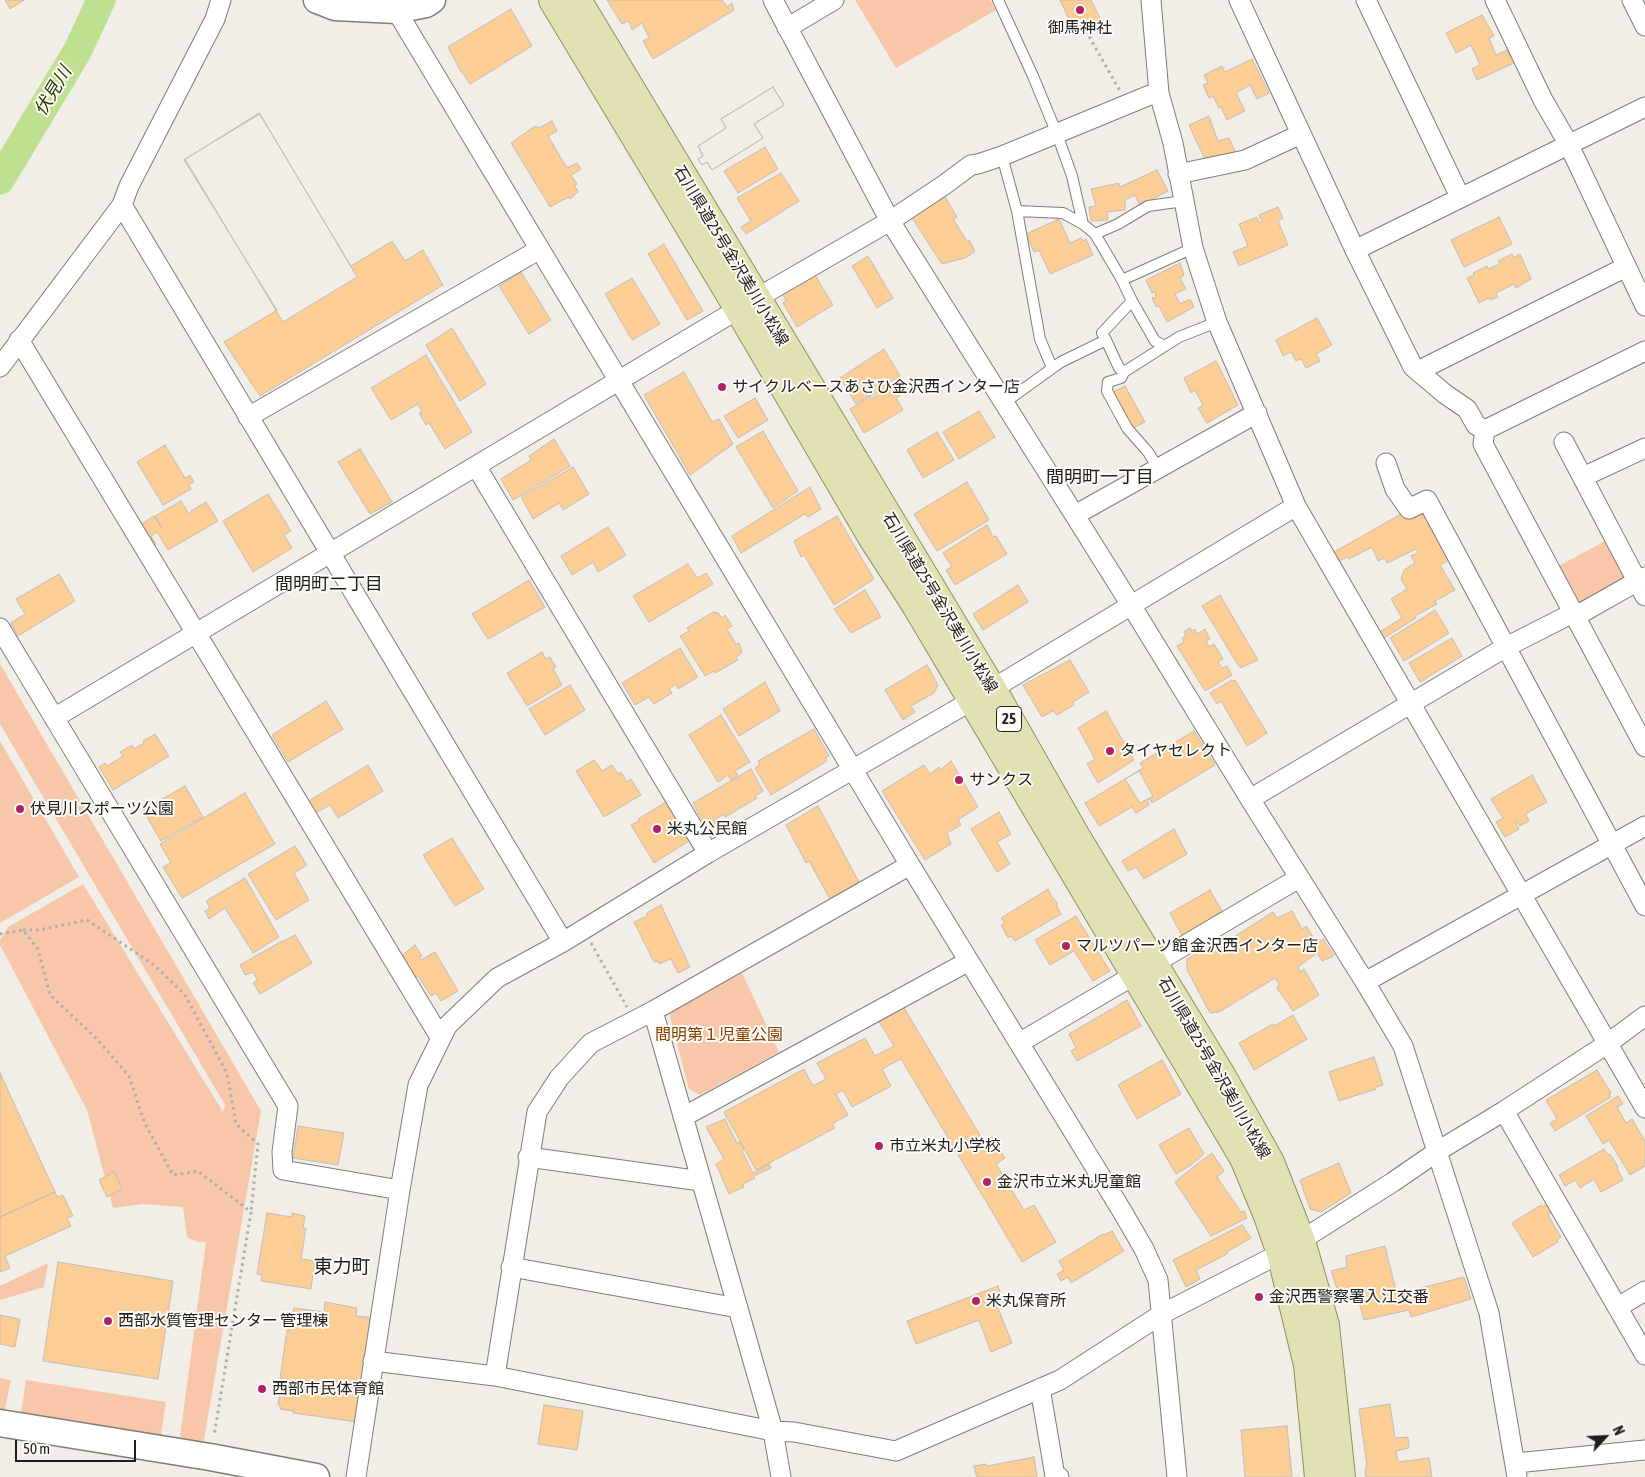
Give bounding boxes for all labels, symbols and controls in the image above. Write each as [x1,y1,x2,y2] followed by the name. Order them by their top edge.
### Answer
[1074,4,1086,16] marker: 御馬神社
[1048,18,1112,38] place label: 御馬神社
[30,62,76,120] water label: 伏見川
[669,162,793,350] street label: 石川県道25号金沢美川小松線
[732,377,1020,397] place label: サイクルベースあさひ金沢西インター店
[716,381,728,393] marker: サイクルベースあさひ金沢西インター店
[1046,466,1154,488] district label: 間明町一丁目
[878,509,1002,697] street label: 石川県道25号金沢美川小松線
[275,573,383,595] district label: 間明町二丁目
[996,706,1022,732] road number: 25
[1120,741,1232,761] place label: タイヤセレクト
[1104,745,1116,757] marker: タイヤセレクト
[969,770,1033,790] place label: サンクス
[953,774,965,786] marker: サンクス
[30,799,174,819] place label: 伏見川スポーツ公園
[14,803,26,815] marker: 伏見川スポーツ公園
[667,819,747,839] place label: 米丸公民館
[651,823,663,835] marker: 米丸公民館
[1076,936,1318,956] place label: マルツパーツ館 金沢西インター店
[1060,940,1072,952] marker: マルツパーツ館 金沢西インター店
[1154,974,1274,1162] street label: 石川県道25号金沢美川小松線
[655,1025,783,1045] park label: 間明第１児童公園
[889,1136,1001,1156] place label: 市立米丸小学校
[873,1140,885,1152] marker: 市立米丸小学校
[997,1172,1141,1192] place label: 金沢市立米丸児童館
[981,1176,993,1188] marker: 金沢市立米丸児童館
[314,1256,370,1278] district label: 東力町
[1269,1287,1429,1307] place label: 金沢西警察署入江交番
[986,1291,1066,1311] place label: 米丸保育所
[1253,1291,1265,1303] marker: 金沢西警察署入江交番
[970,1295,982,1307] marker: 米丸保育所
[118,1311,328,1331] place label: 西部水質管理センター 管理棟
[102,1315,114,1327] marker: 西部水質管理センター 管理棟
[272,1379,384,1399] place label: 西部市民体育館
[256,1383,268,1395] marker: 西部市民体育館
[1580,1412,1630,1462] north arrow
[1610,1424,1628,1438] text: N
[18,1430,139,1462] scale bar
[23,1440,50,1457] text: 50 m

